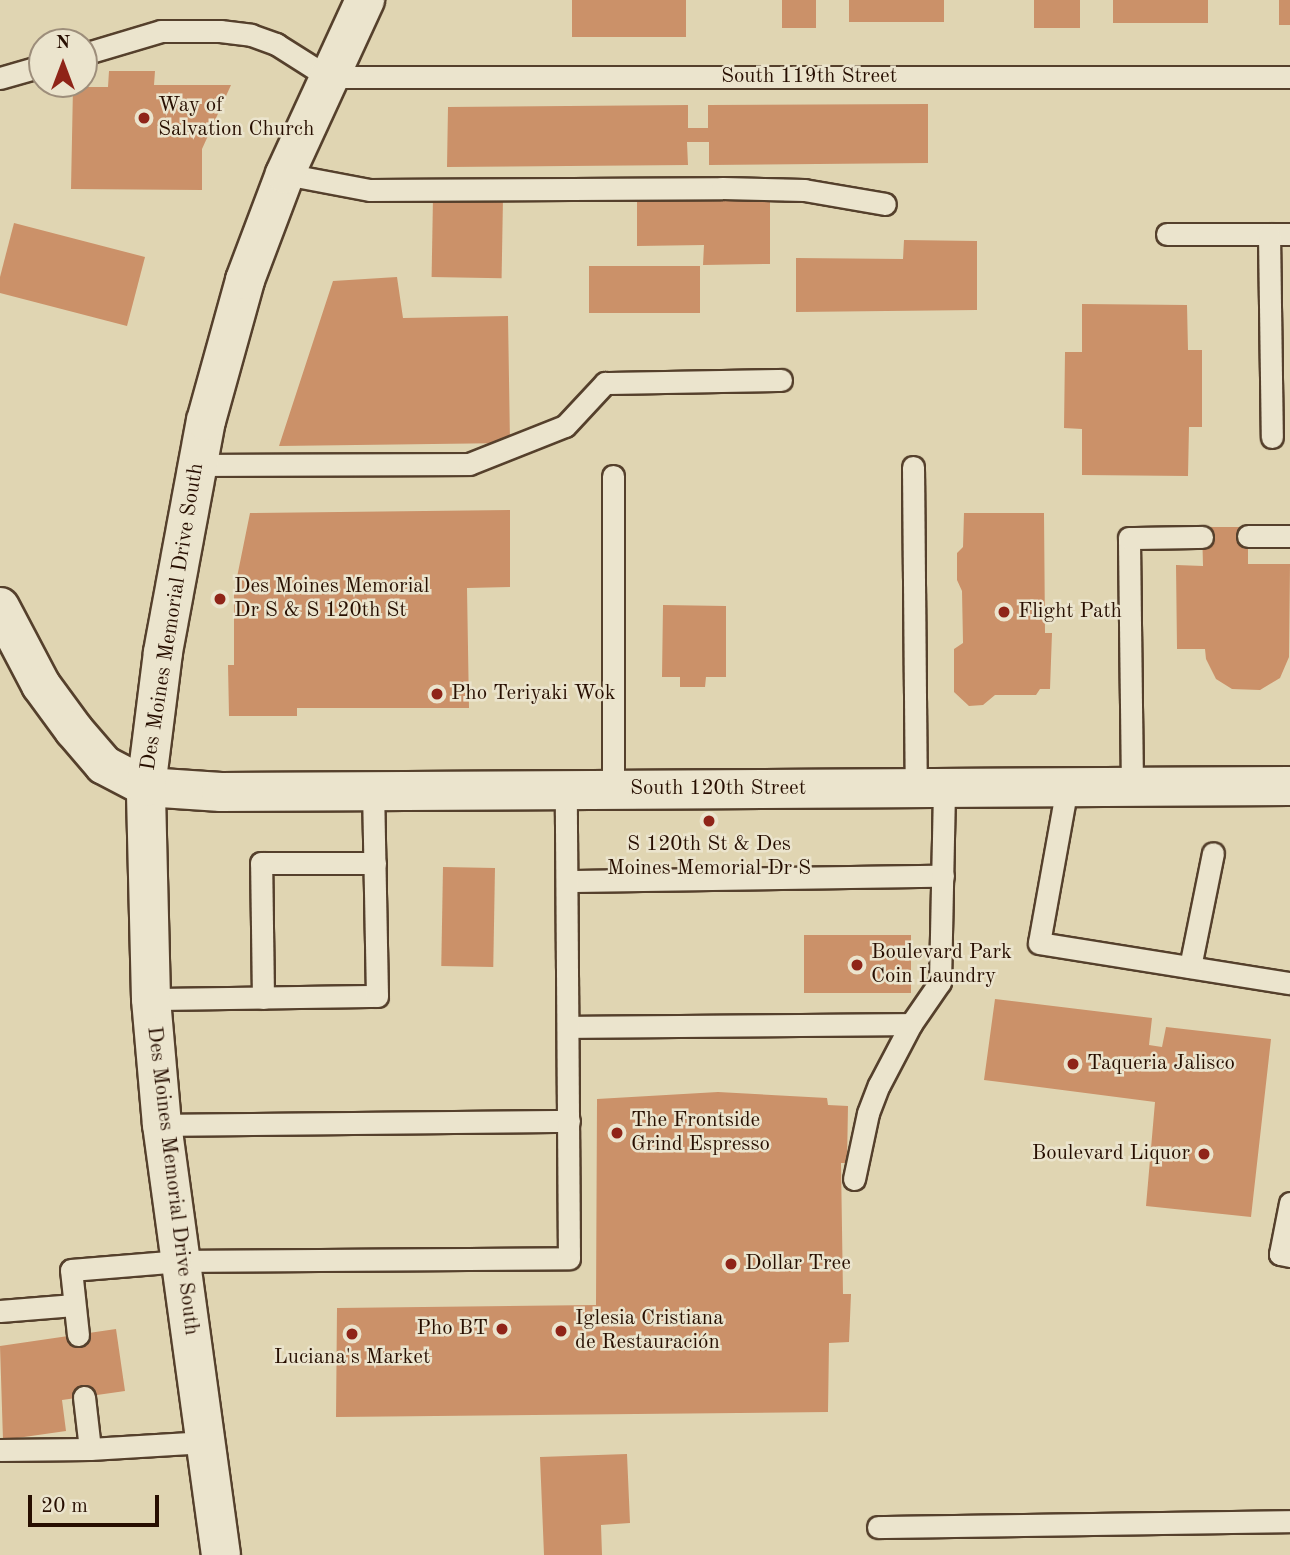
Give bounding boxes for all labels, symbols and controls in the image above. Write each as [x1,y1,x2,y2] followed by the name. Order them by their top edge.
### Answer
[28,28,98,98] north arrow
[56,34,70,53] text: N
[721,64,897,90] street label: South 119th Street
[158,93,314,143] place label: Way of Salvation Church
[136,110,152,126] marker: Way of Salvation Church
[136,461,210,773] street label: Des Moines Memorial Drive South
[234,574,429,624] place label: Des Moines Memorial Dr S & S 120th St
[212,591,228,607] marker: Des Moines Memorial Dr S & S 120th St
[1018,599,1122,625] place label: Flight Path
[996,604,1012,620] marker: Flight Path
[451,681,616,707] place label: Pho Teriyaki Wok
[429,686,445,702] marker: Pho Teriyaki Wok
[630,776,806,802] street label: South 120th Street
[701,813,717,829] marker: S 120th St & Des Moines Memorial Dr S
[607,832,811,882] place label: S 120th St & Des Moines Memorial Dr S
[871,940,1012,990] place label: Boulevard Park Coin Laundry
[849,957,865,973] marker: Boulevard Park Coin Laundry
[141,1025,203,1337] street label: Des Moines Memorial Drive South
[1087,1051,1235,1077] place label: Taqueria Jalisco
[1065,1056,1081,1072] marker: Taqueria Jalisco
[631,1108,770,1158] place label: The Frontside Grind Espresso
[609,1125,625,1141] marker: The Frontside Grind Espresso
[1032,1141,1190,1167] place label: Boulevard Liquor
[1196,1146,1212,1162] marker: Boulevard Liquor
[745,1251,851,1277] place label: Dollar Tree
[723,1256,739,1272] marker: Dollar Tree
[575,1306,724,1356] place label: Iglesia Cristiana de Restauración
[417,1316,488,1342] place label: Pho BT
[494,1321,510,1337] marker: Pho BT
[553,1323,569,1339] marker: Iglesia Cristiana de Restauración
[344,1326,360,1342] marker: Luciana's Market
[274,1345,430,1371] place label: Luciana's Market
[32,1482,163,1526] scale bar
[41,1496,88,1517] text: 20 m

